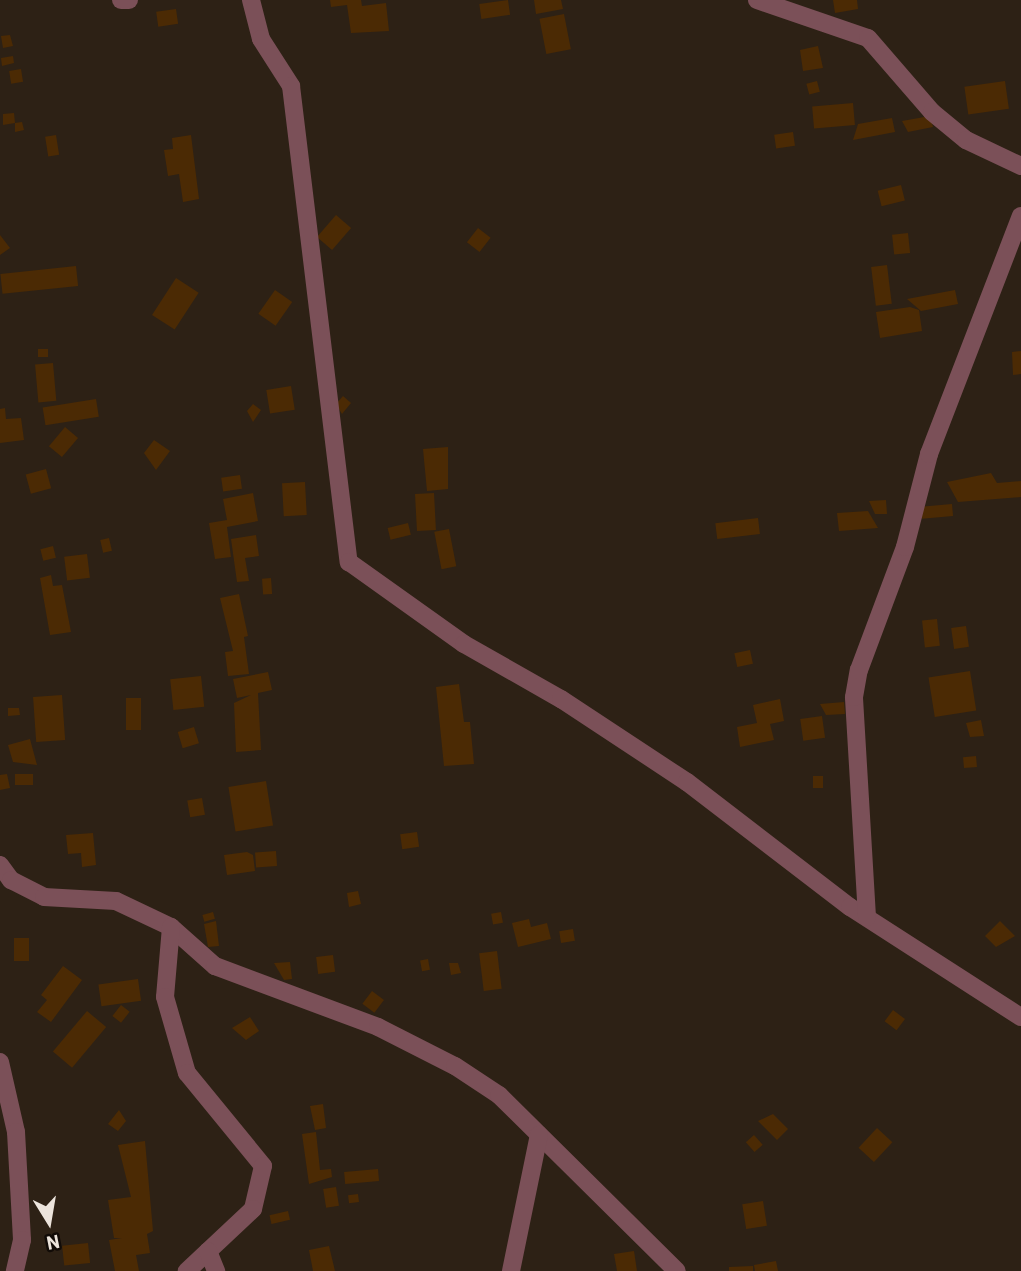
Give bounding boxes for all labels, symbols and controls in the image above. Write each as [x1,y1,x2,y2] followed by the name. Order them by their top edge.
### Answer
[14,1187,84,1257] north arrow
[45,1231,62,1256] text: N

